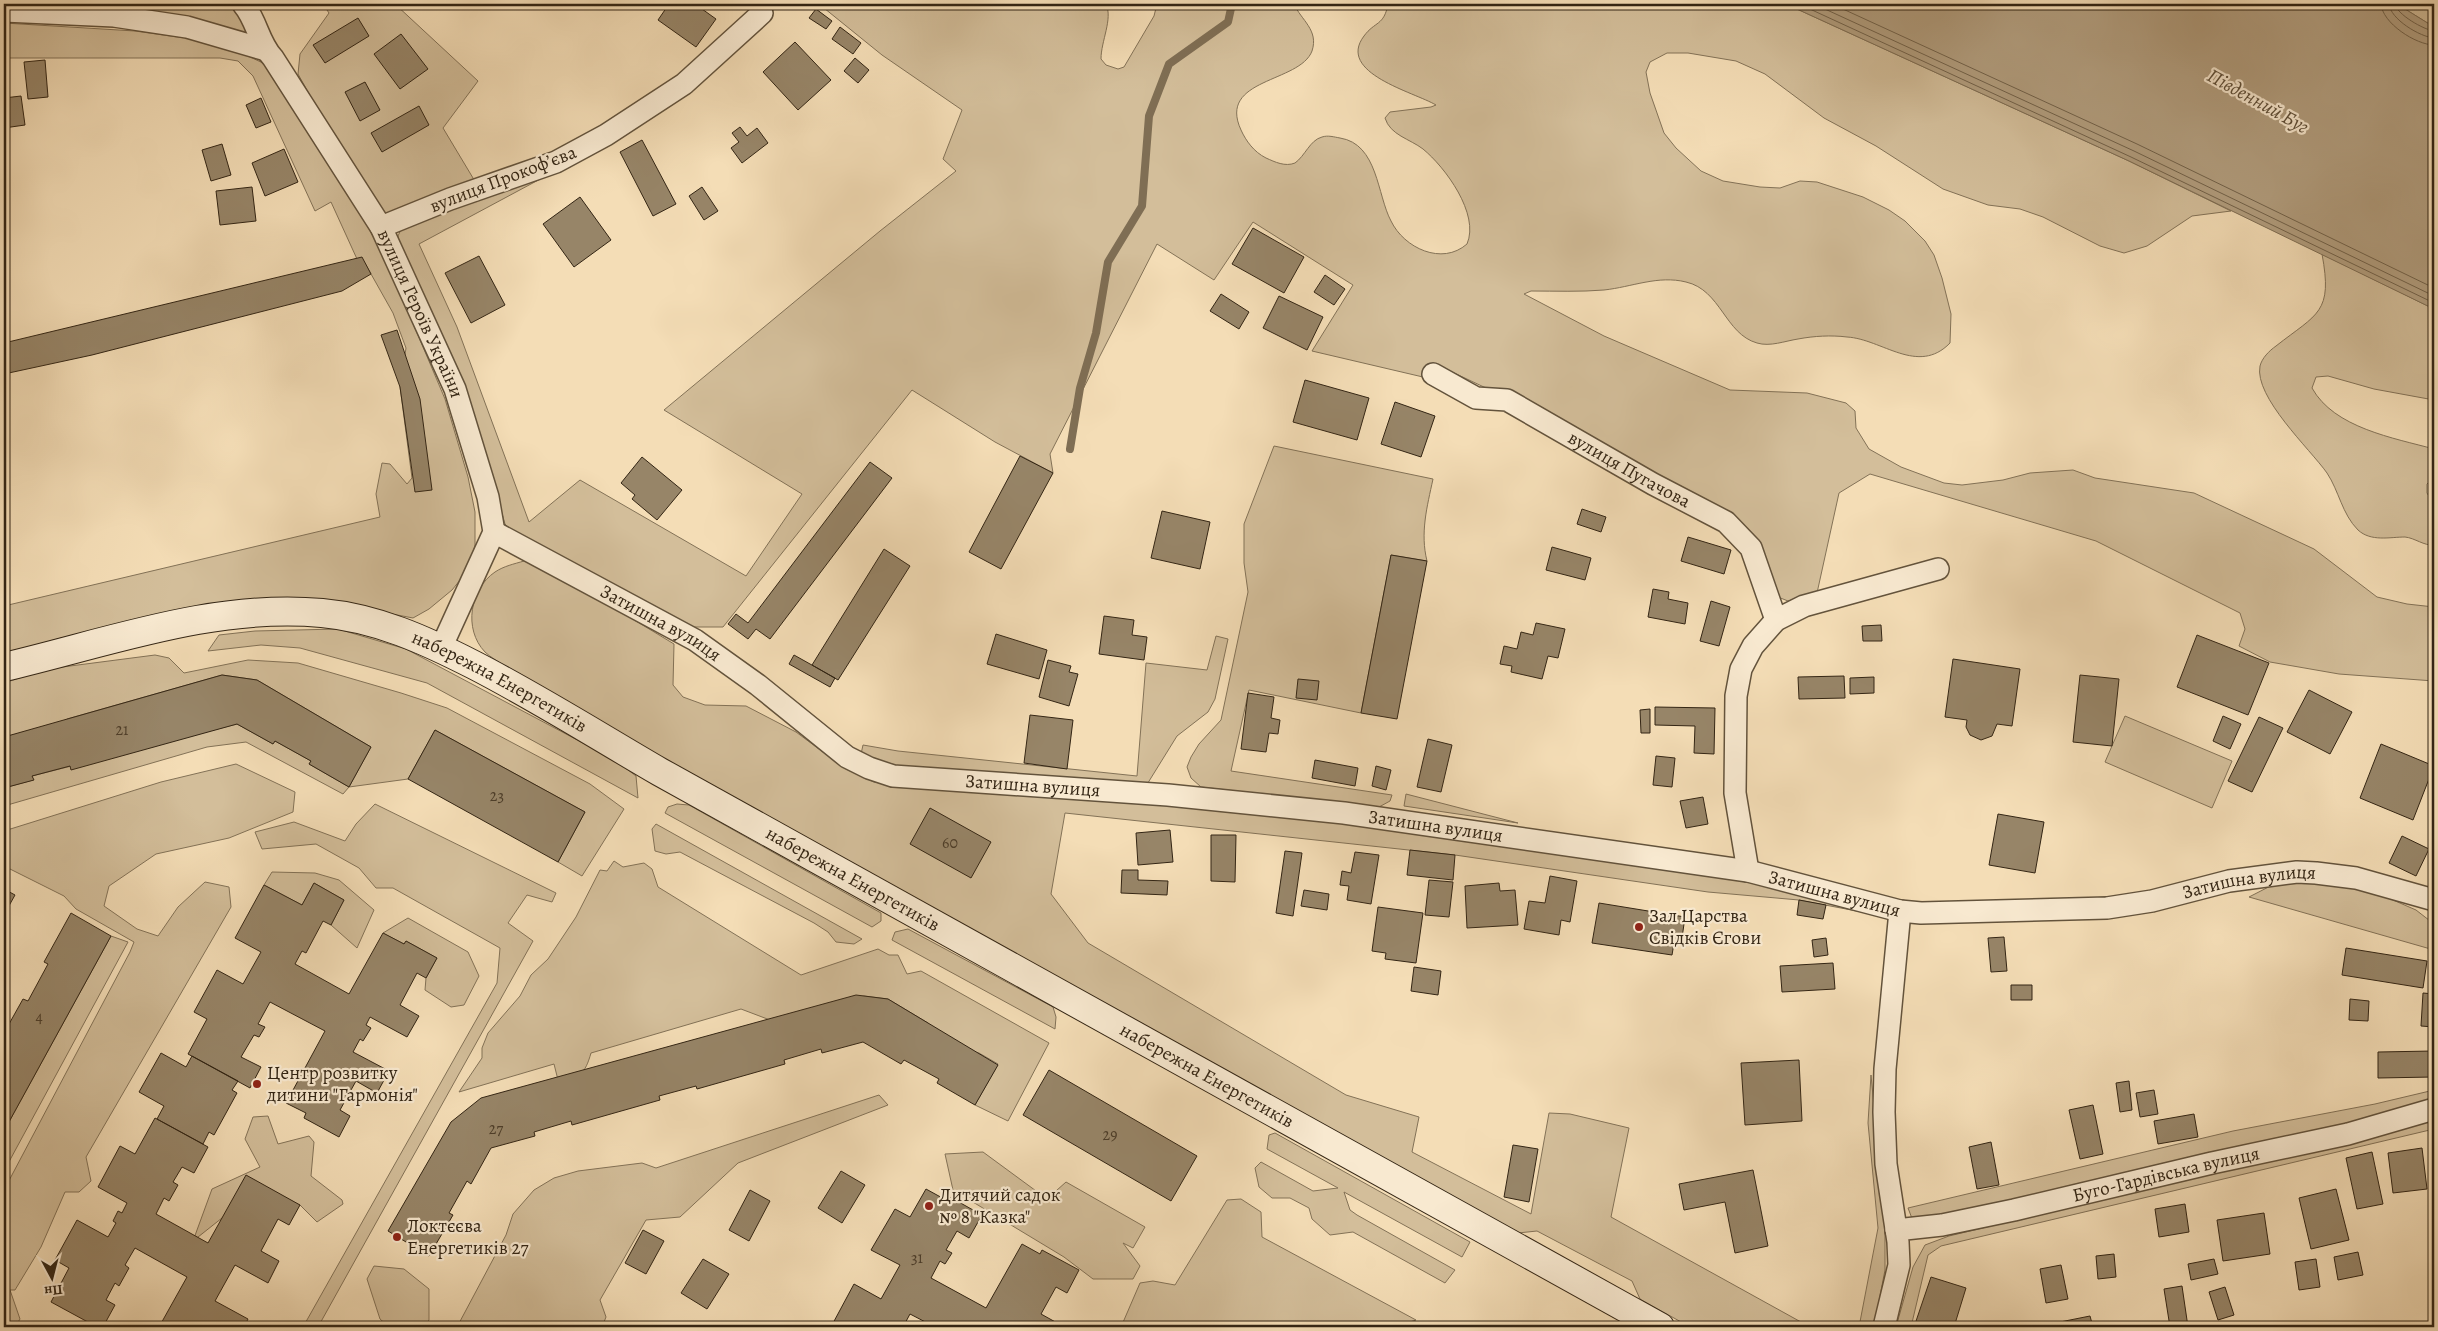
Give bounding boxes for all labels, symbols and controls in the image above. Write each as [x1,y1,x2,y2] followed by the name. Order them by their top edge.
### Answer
[2202,62,2314,140] water label: Південний Буг
[426,139,580,219] street label: вулиця Прокофʼєва
[371,225,470,401] street label: вулиця Героїв України
[1563,425,1695,514] street label: вулиця Пугачова
[596,578,727,668] street label: Затишна вулиця
[408,624,592,739] street label: набережна Енергетиків
[115,719,129,741] house number: 21
[964,768,1101,803] street label: Затишна вулиця
[490,785,504,807] house number: 23
[1367,804,1504,849] street label: Затишна вулиця
[761,820,945,938] street label: набережна Енергетиків
[942,832,958,854] house number: 60
[2179,859,2317,906] street label: Затишна вулиця
[1766,864,1903,924] street label: Затишна вулиця
[1649,903,1761,951] place label: Зал Царства Свідків Єгови
[1633,921,1645,933] marker: Зал Царства Свідків Єгови
[35,1006,43,1028] house number: 4
[1115,1017,1299,1134] street label: набережна Енергетиків
[266,1060,418,1108] place label: Центр розвитку дитини "Гармонія"
[251,1078,263,1090] marker: Центр розвитку дитини "Гармонія"
[489,1118,503,1140] house number: 27
[1103,1124,1117,1146] house number: 29
[2070,1140,2262,1209] street label: Буго-Гардівська вулиця
[939,1182,1061,1230] place label: Дитячий садок № 8 "Казка"
[923,1200,935,1212] marker: Дитячий садок № 8 "Казка"
[407,1213,529,1261] place label: Локтєєва Енергетиків 27
[391,1231,403,1243] marker: Локтєєва Енергетиків 27
[911,1247,924,1269] house number: 31
[28,1254,78,1304] north arrow
[43,1280,64,1301] text: Пн

